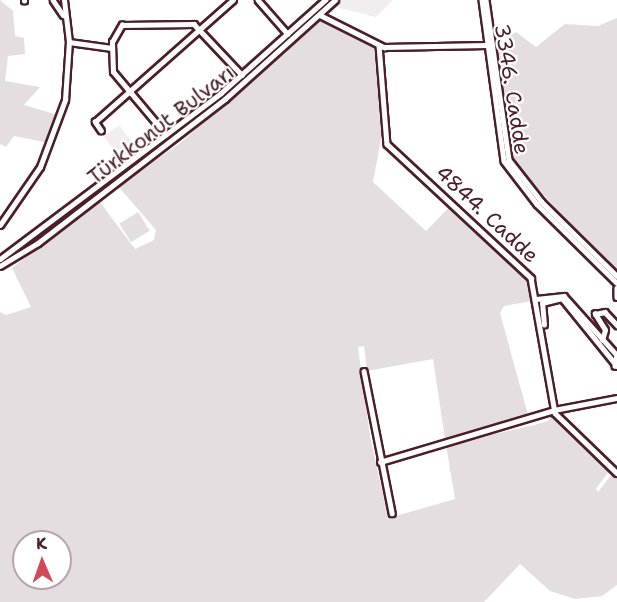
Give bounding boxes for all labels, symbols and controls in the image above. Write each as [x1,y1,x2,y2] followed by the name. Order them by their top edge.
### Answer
[489,22,535,156] street label: 3346. Cadde
[83,60,239,190] street label: Türkkonut Bulvarı
[430,160,544,268] street label: 4844. Cadde
[12,530,72,590] north arrow
[36,533,47,554] text: K

